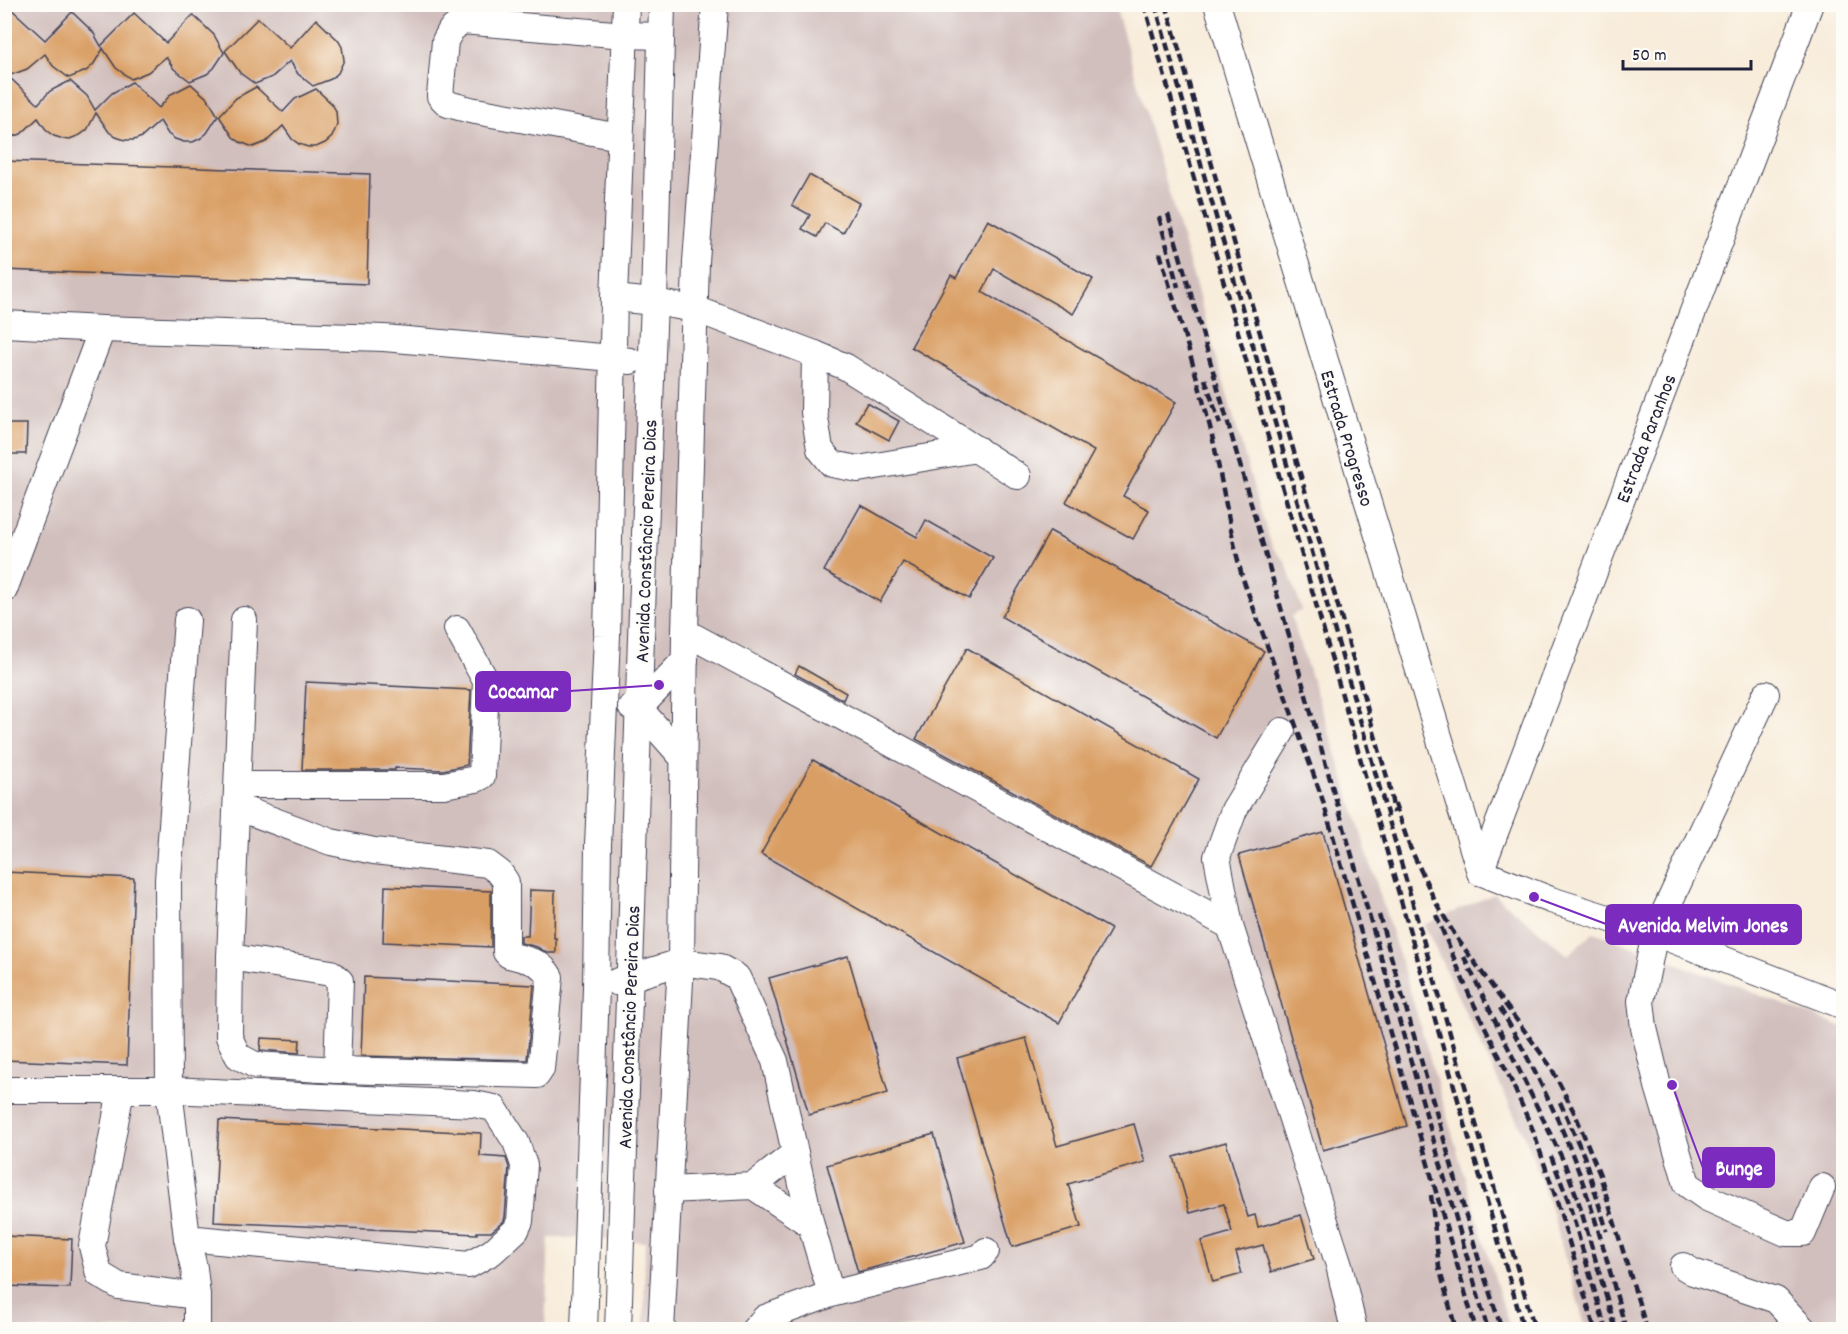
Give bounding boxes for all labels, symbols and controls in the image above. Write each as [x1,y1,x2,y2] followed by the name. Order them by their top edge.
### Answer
[1623,33,1750,71] scale bar
[1632,44,1667,69] text: 50 m
[1311,367,1379,511] street label: Estrada Progresso
[1610,371,1685,508] street label: Estrada Paranhos
[630,419,666,663] street label: Avenida Constâncio Pereira Dias
[476,672,570,711] callout: Cocamar
[488,679,559,709] text: Cocamar
[613,905,649,1149] street label: Avenida Constâncio Pereira Dias
[1606,905,1801,944] callout: Avenida Melvim Jones
[1618,913,1788,943] text: Avenida Melvim Jones
[1703,1148,1774,1187] callout: Bunge
[1715,1156,1763,1186] text: Bunge

